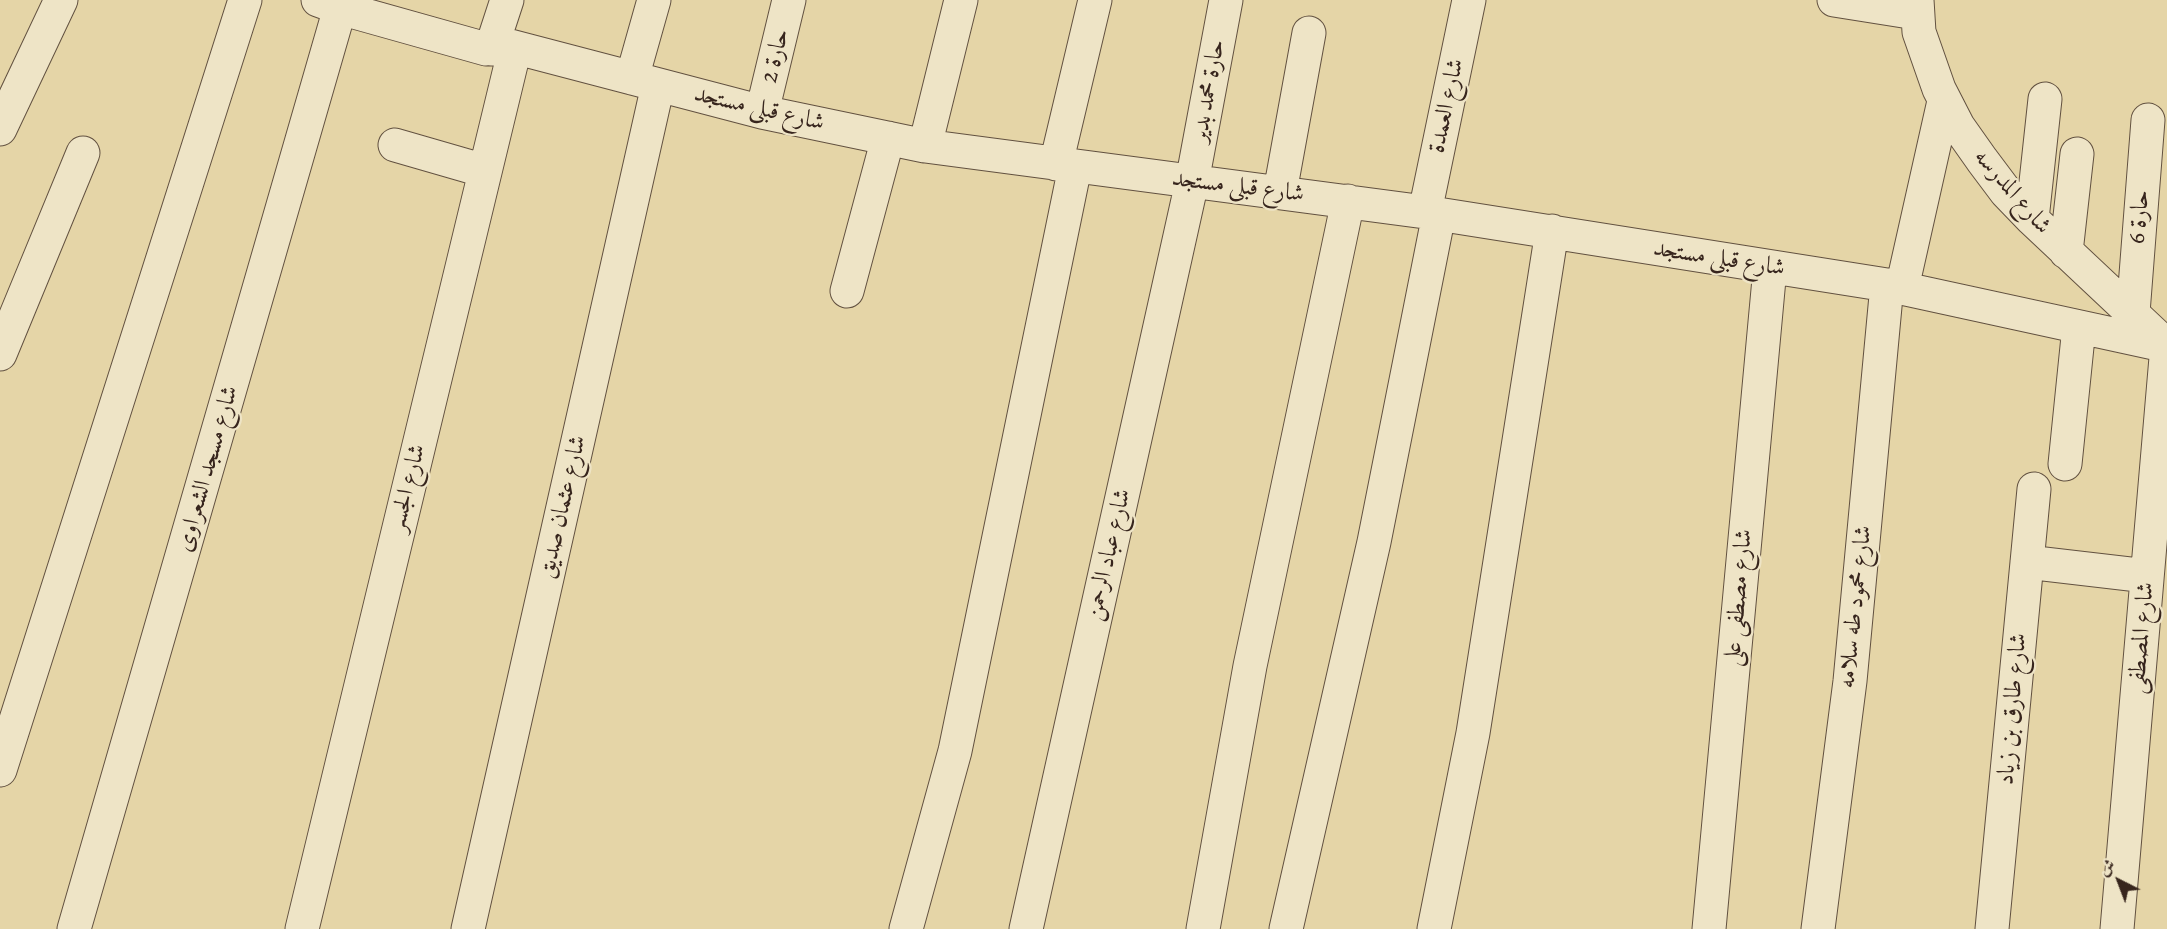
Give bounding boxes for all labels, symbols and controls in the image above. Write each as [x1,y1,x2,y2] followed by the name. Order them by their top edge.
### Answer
[755,26,797,86] street label: حارة 2
[1186,37,1232,145] street label: حارة محمد بدير
[1423,56,1471,156] street label: شارع العمدة
[691,80,827,138] street label: شارع قبلى مستجد
[1967,143,2057,241] street label: شارع المدرسه
[1170,165,1306,209] street label: شارع قبلى مستجد
[2123,189,2157,245] street label: حارة 6
[1651,234,1787,284] street label: شارع قبلى مستجد
[171,383,245,555] street label: شارع مسجد الشعراوى
[533,433,593,581] street label: شارع عثمان صديق
[383,441,433,535] street label: شارع الجسر
[1080,486,1138,624] street label: شارع عباد الرحمن
[1833,524,1879,690] street label: شارع محمود طه سلامه
[1719,528,1759,668] street label: شارع مصطفى على
[2123,581,2161,695] street label: شارع المصطفى
[1992,632,2034,786] street label: شارع طارق بن زياد
[2089,851,2149,911] north arrow
[2094,854,2120,881] text: ش

